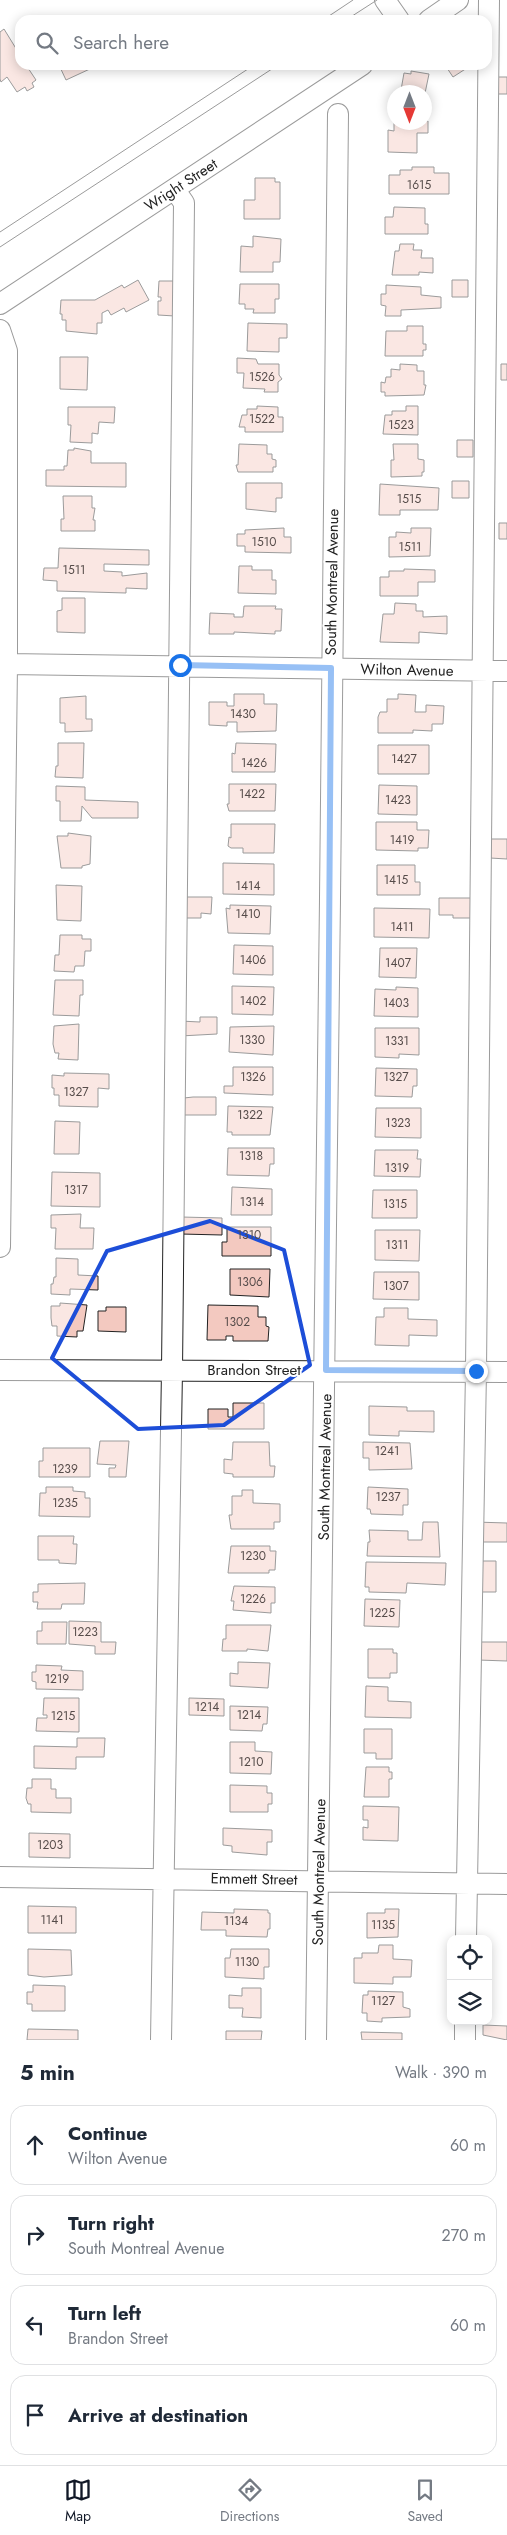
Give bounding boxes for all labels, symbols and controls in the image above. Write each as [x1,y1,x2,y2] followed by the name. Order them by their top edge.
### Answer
[15,15,492,70] search box
[33,29,61,57] icon: search
[73,29,169,56] text: Search here
[387,85,432,130] north arrow
[140,153,222,217] street label: Wright Street
[407,176,431,194] house number: 1615
[249,368,275,386] house number: 1526
[249,410,275,428] house number: 1522
[388,416,414,434] house number: 1523
[397,490,421,508] house number: 1515
[320,508,344,655] street label: South Montreal Avenue
[252,533,276,551] house number: 1510
[399,538,421,556] house number: 1511
[63,561,85,579] house number: 1511
[169,654,192,677] route start
[360,658,454,682] street label: Wilton Avenue
[230,705,256,723] house number: 1430
[391,750,417,768] house number: 1427
[241,754,267,772] house number: 1426
[239,785,265,803] house number: 1422
[385,791,411,809] house number: 1423
[390,831,414,849] house number: 1419
[384,871,409,889] house number: 1415
[236,877,260,895] house number: 1414
[236,905,261,923] house number: 1410
[390,918,414,936] house number: 1411
[240,951,266,969] house number: 1406
[385,954,412,972] house number: 1407
[240,992,266,1010] house number: 1402
[383,994,410,1012] house number: 1403
[239,1031,265,1049] house number: 1330
[385,1032,409,1050] house number: 1331
[240,1068,266,1086] house number: 1326
[383,1068,409,1086] house number: 1327
[63,1083,89,1101] house number: 1327
[237,1106,263,1124] house number: 1322
[385,1114,411,1132] house number: 1323
[239,1147,263,1165] house number: 1318
[385,1159,409,1177] house number: 1319
[64,1181,89,1199] house number: 1317
[240,1193,264,1211] house number: 1314
[383,1195,407,1213] house number: 1315
[237,1226,261,1244] house number: 1310
[386,1236,408,1254] house number: 1311
[237,1273,263,1291] house number: 1306
[383,1277,409,1295] house number: 1307
[224,1313,250,1331] house number: 1302
[207,1359,301,1381] street label: Brandon Street
[465,1360,488,1383] route end
[313,1393,337,1540] street label: South Montreal Avenue
[375,1442,399,1460] house number: 1241
[52,1460,78,1478] house number: 1239
[376,1488,401,1506] house number: 1237
[52,1494,78,1512] house number: 1235
[240,1547,266,1565] house number: 1230
[240,1590,266,1608] house number: 1226
[369,1604,395,1622] house number: 1225
[72,1623,98,1641] house number: 1223
[45,1670,69,1688] house number: 1219
[195,1698,219,1716] house number: 1214
[237,1706,261,1724] house number: 1214
[51,1707,75,1725] house number: 1215
[239,1753,263,1771] house number: 1210
[307,1798,331,1945] street label: South Montreal Avenue
[37,1836,63,1854] house number: 1203
[210,1867,298,1891] street label: Emmett Street
[40,1911,64,1929] house number: 1141
[224,1912,248,1930] house number: 1134
[371,1916,395,1934] house number: 1135
[447,1935,492,2025] map controls
[447,1935,492,1980] button: locate
[235,1953,259,1971] house number: 1130
[447,1980,492,2025] button: layers
[371,1992,396,2010] house number: 1127
[20,2058,75,2088] text: 5 min
[395,2061,487,2084] text: Walk · 390 m
[68,2120,147,2147] text: Continue
[21,2131,49,2159] icon: ahead
[450,2134,486,2157] text: 60 m
[68,2147,167,2170] text: Wilton Avenue
[68,2210,154,2237] text: Turn right
[21,2221,49,2249] icon: right
[442,2224,486,2247] text: 270 m
[68,2237,224,2260] text: South Montreal Avenue
[68,2300,141,2327] text: Turn left
[21,2311,49,2339] icon: left
[450,2314,486,2337] text: 60 m
[68,2327,168,2350] text: Brandon Street
[21,2401,49,2429] icon: arrive
[68,2402,248,2429] text: Arrive at destination
[64,2476,92,2526] tab: Map
[220,2476,279,2526] tab: Directions
[407,2476,443,2526] tab: Saved

